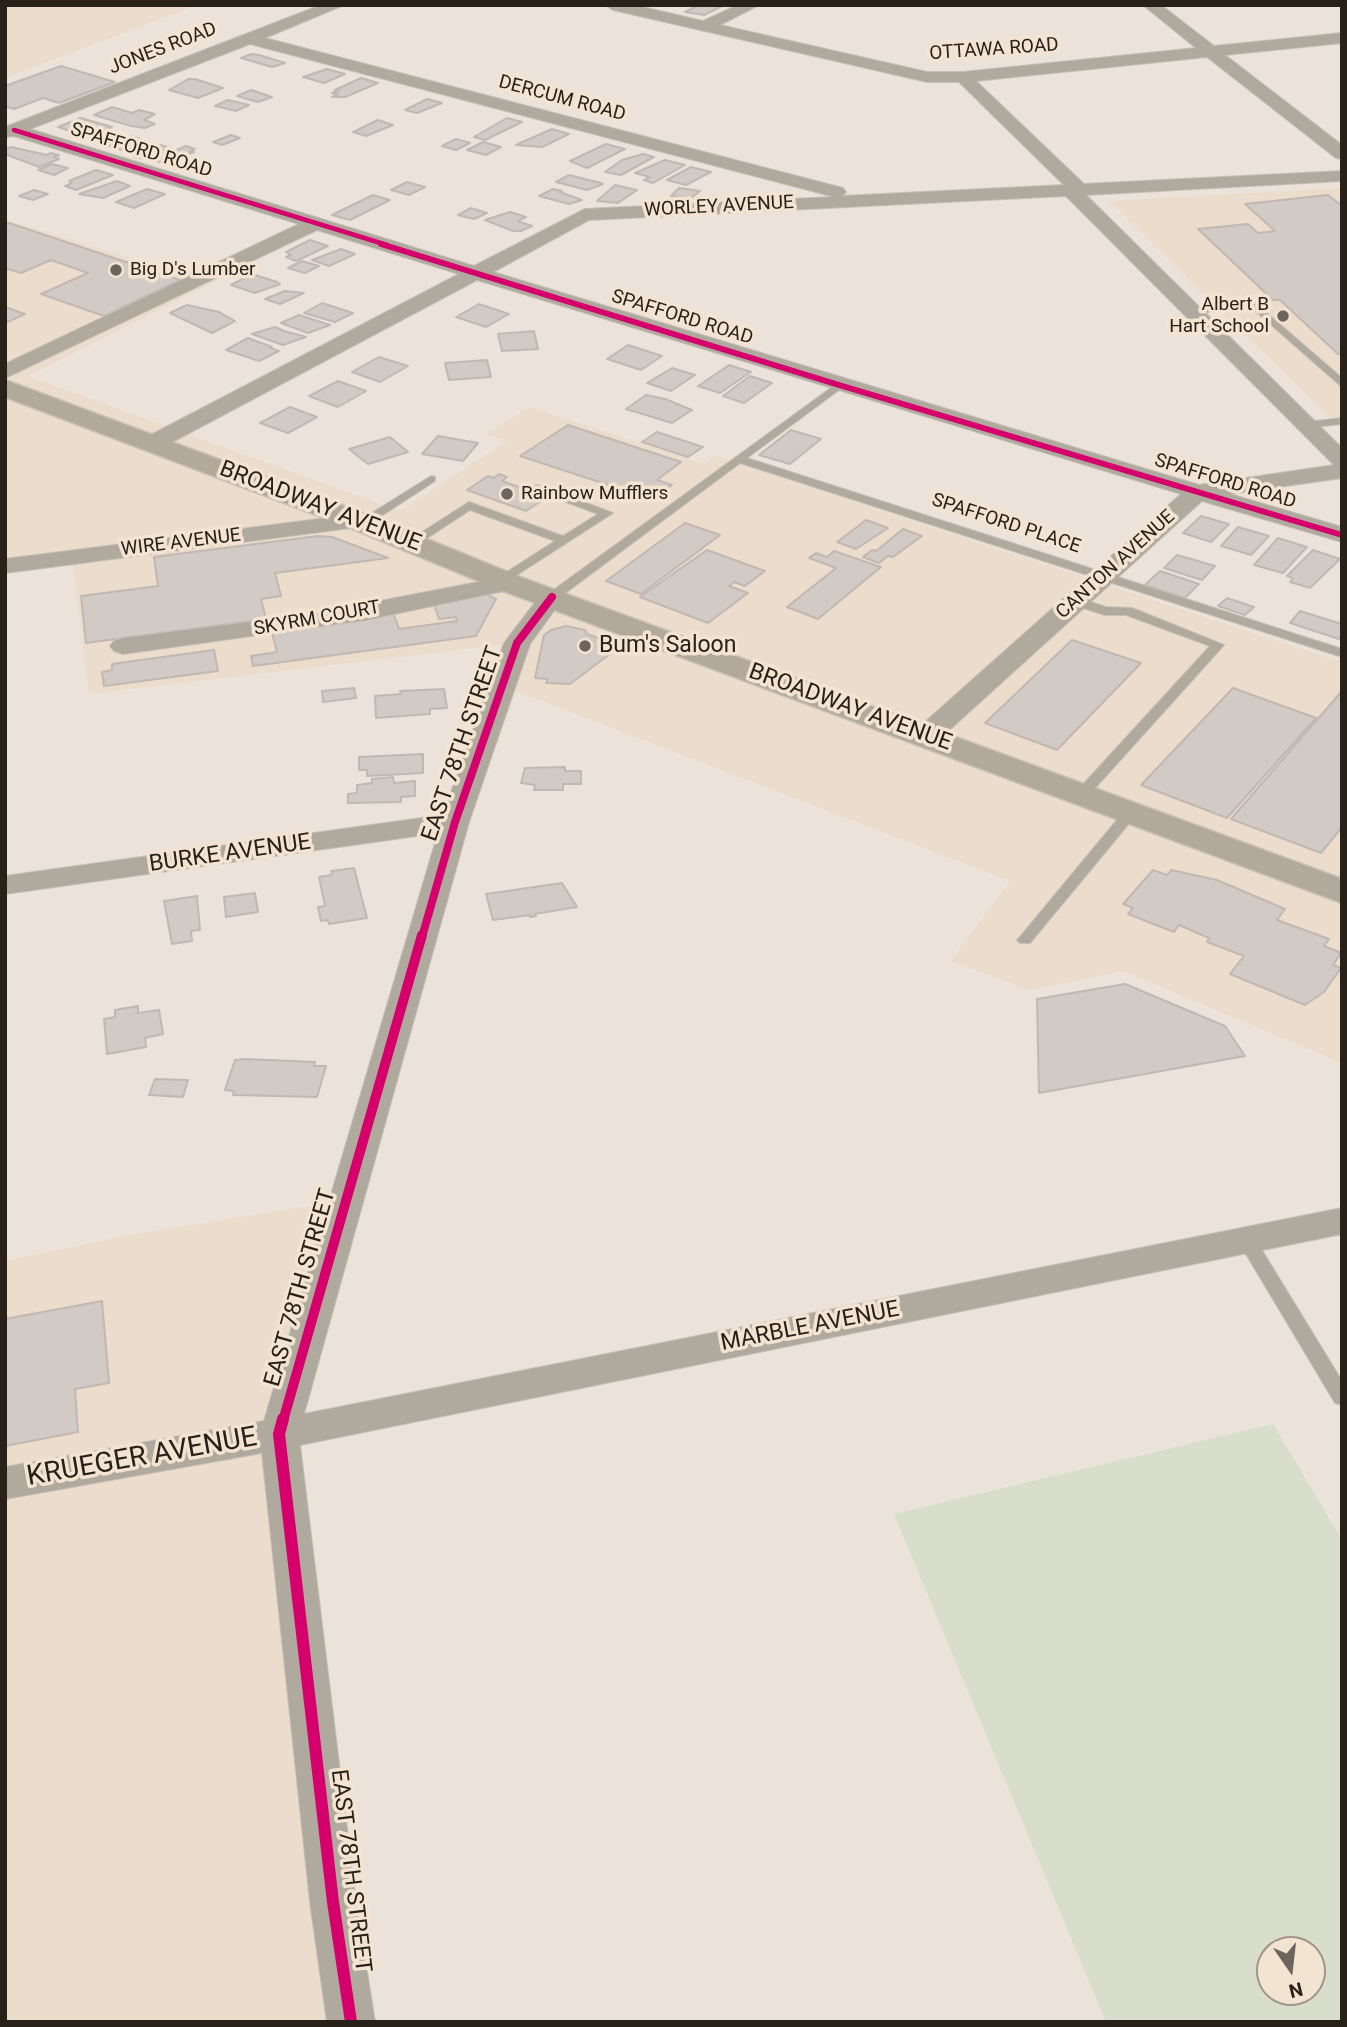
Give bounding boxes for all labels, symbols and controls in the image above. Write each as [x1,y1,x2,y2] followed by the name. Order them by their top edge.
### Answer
[106,18,220,80] street label: JONES ROAD
[929,34,1059,66] street label: OTTAWA ROAD
[496,71,628,127] street label: DERCUM ROAD
[67,119,215,183] street label: SPAFFORD ROAD
[644,192,794,222] street label: WORLEY AVENUE
[130,259,256,281] place label: Big D's Lumber
[108,262,124,278] marker: Big D's Lumber
[608,286,756,350] street label: SPAFFORD ROAD
[1169,294,1269,338] place label: Albert B Hart School
[1275,308,1291,324] marker: Albert B Hart School
[1151,450,1299,514] street label: SPAFFORD ROAD
[215,456,425,558] street label: BROADWAY AVENUE
[521,483,668,505] place label: Rainbow Mufflers
[499,486,515,502] marker: Rainbow Mufflers
[929,489,1083,559] street label: SPAFFORD PLACE
[1052,506,1180,624] street label: CANTON AVENUE
[120,524,242,562] street label: WIRE AVENUE
[252,597,382,641] street label: SKYRM COURT
[599,632,736,660] place label: Bum's Saloon
[577,638,593,654] marker: Bum's Saloon
[417,643,509,845] street label: EAST 78TH STREET
[745,658,955,758] street label: BROADWAY AVENUE
[147,829,313,879] street label: BURKE AVENUE
[260,1186,342,1390] street label: EAST 78TH STREET
[718,1296,902,1358] street label: MARBLE AVENUE
[24,1421,260,1495] street label: KRUEGER AVENUE
[324,1768,376,1974] street label: EAST 78TH STREET
[1256,1936,1326,2006] north arrow
[1286,1977,1305,2003] text: N

